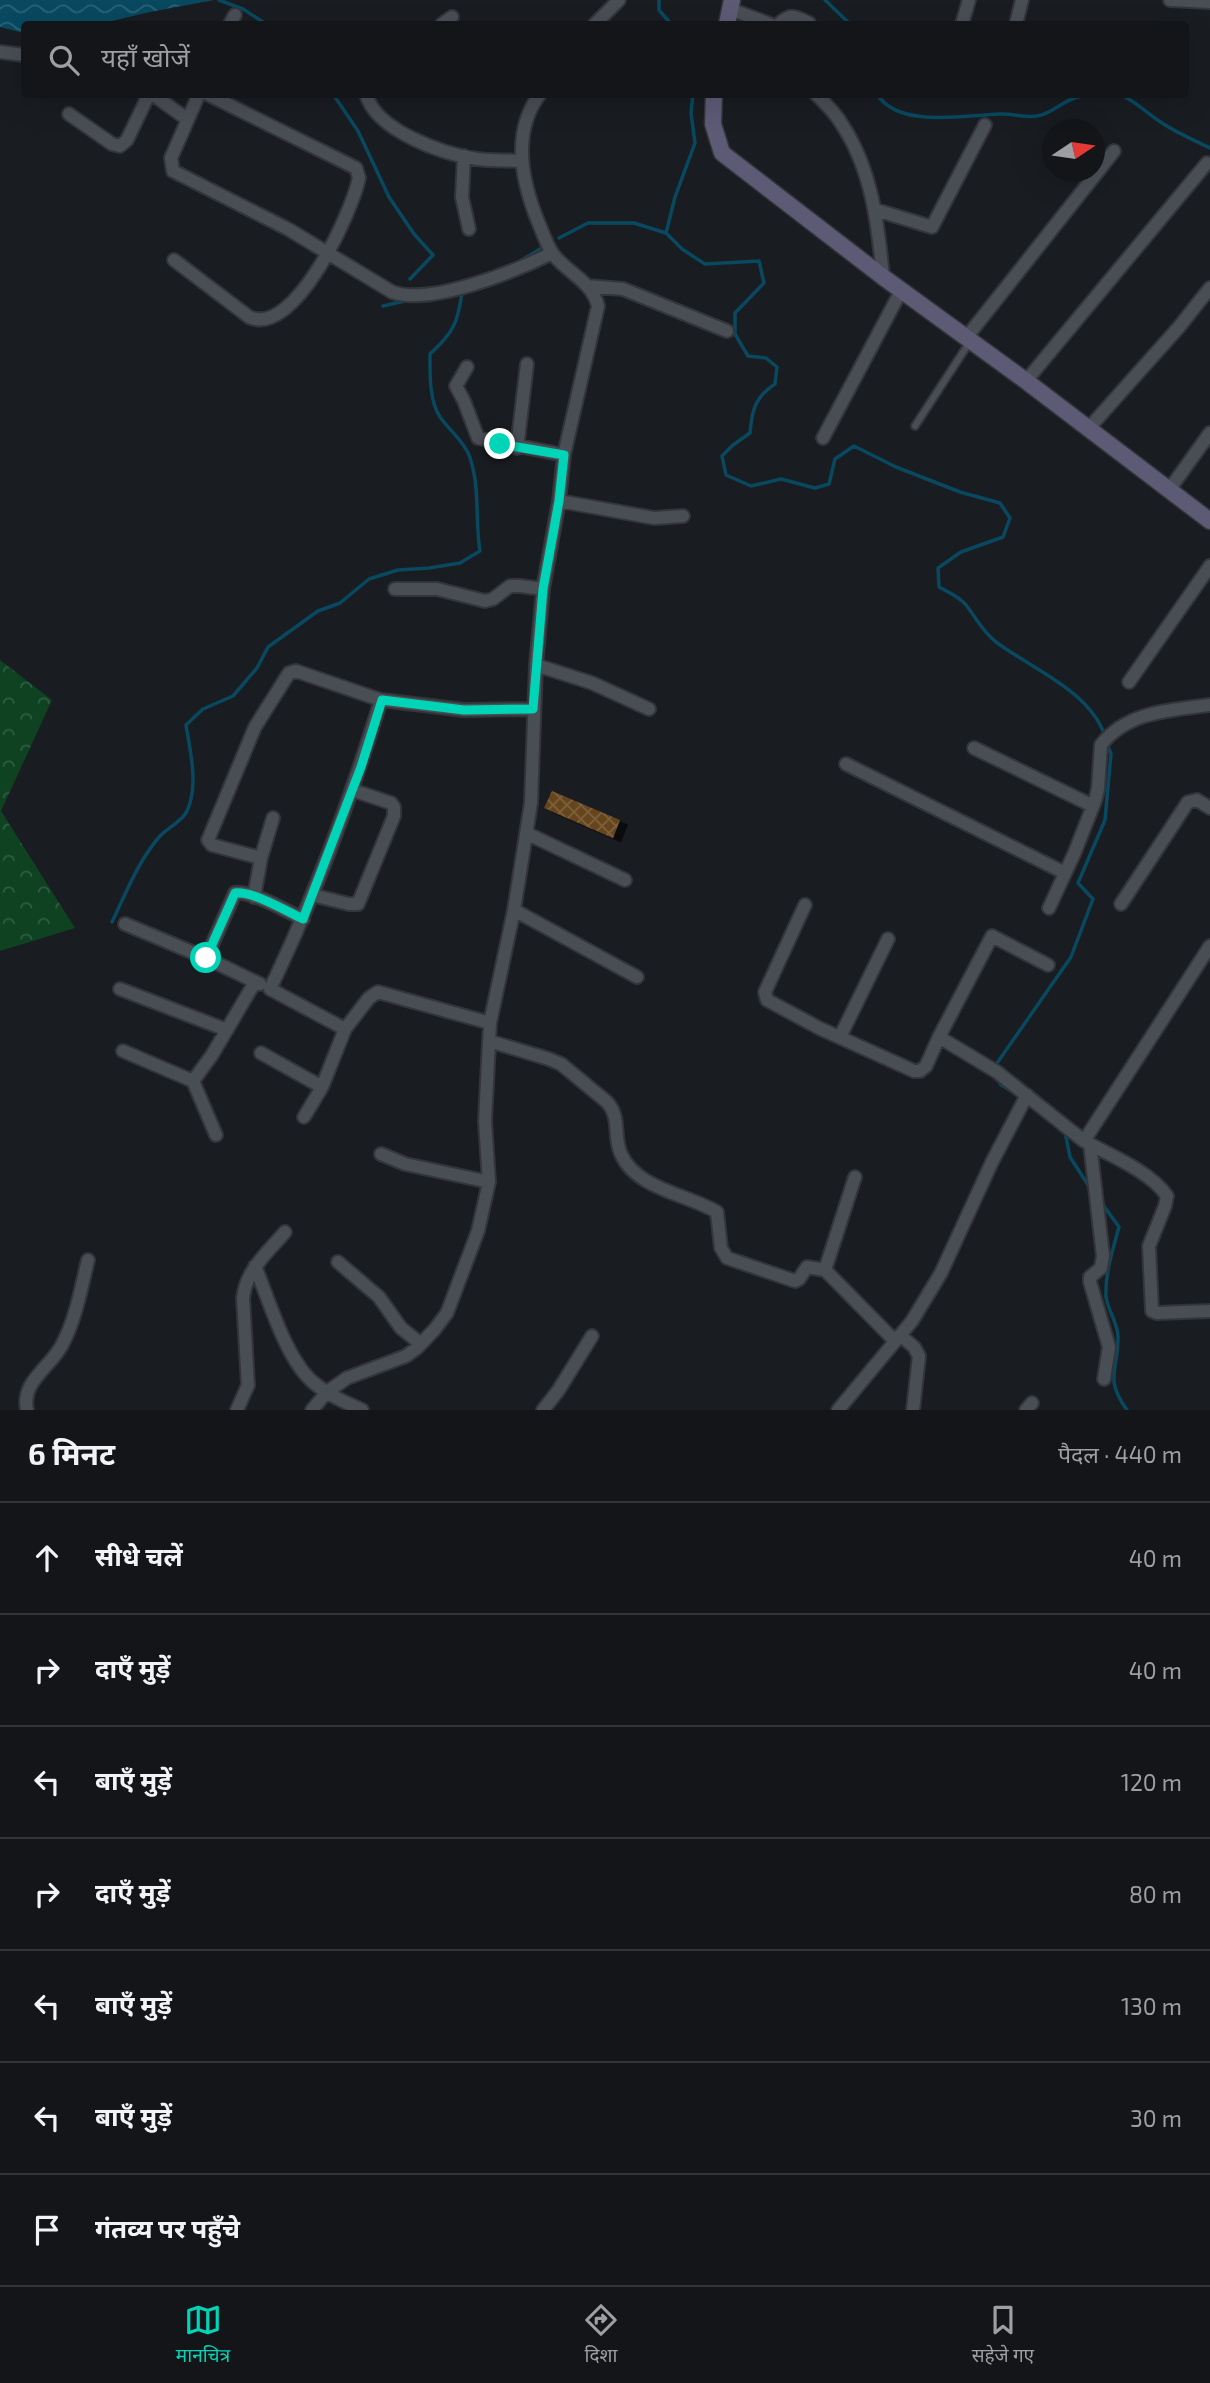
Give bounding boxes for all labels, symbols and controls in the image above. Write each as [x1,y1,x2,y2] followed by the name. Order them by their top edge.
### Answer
[21,21,1189,98] search box
[45,41,83,79] icon: search
[101,41,190,72] text: यहाँ खोजें
[1042,119,1105,182] north arrow
[484,428,515,459] route end
[190,942,221,973] route start
[28,1435,115,1471] text: 6 मिनट
[1058,1440,1182,1468] text: पैदल · 440 m
[28,1539,66,1577] icon: ahead
[95,1540,183,1571] text: सीधे चलें
[1129,1544,1182,1572] text: 40 m
[28,1651,66,1689] icon: right
[95,1652,170,1683] text: दाएँ मुड़ें
[1129,1656,1182,1684] text: 40 m
[28,1763,66,1801] icon: left
[95,1764,172,1795] text: बाएँ मुड़ें
[1121,1768,1182,1796] text: 120 m
[28,1875,66,1913] icon: right
[95,1876,170,1907] text: दाएँ मुड़ें
[1129,1880,1182,1908] text: 80 m
[28,1987,66,2025] icon: left
[95,1988,172,2019] text: बाएँ मुड़ें
[1121,1992,1182,2020] text: 130 m
[28,2099,66,2137] icon: left
[95,2100,172,2131] text: बाएँ मुड़ें
[1130,2104,1182,2132] text: 30 m
[28,2211,66,2249] icon: arrive
[95,2212,240,2243] text: गंतव्य पर पहुँचे
[176,2301,230,2370] tab: मानचित्र
[582,2301,620,2370] tab: दिशा
[972,2301,1034,2370] tab: सहेजे गए

